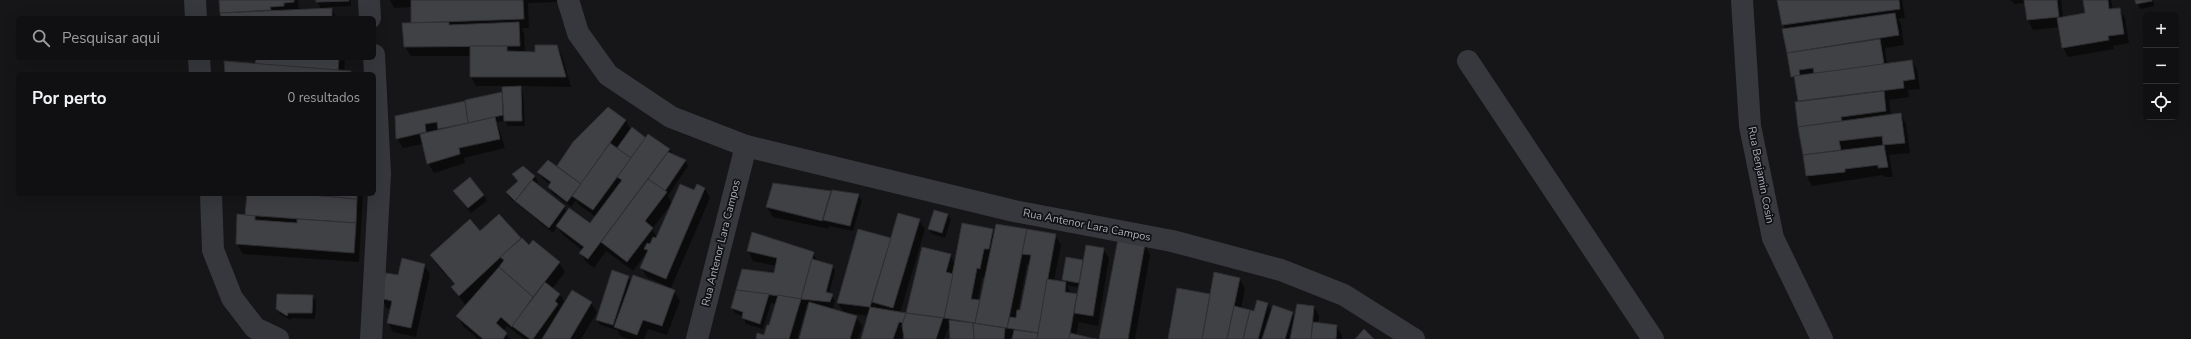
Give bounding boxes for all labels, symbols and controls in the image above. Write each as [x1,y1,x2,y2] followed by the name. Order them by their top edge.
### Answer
[2143,12,2179,120] map controls
[2143,12,2179,48] button: +
[16,16,376,60] search box
[30,27,52,49] icon: search
[62,28,160,48] text: Pesquisar aqui
[2143,48,2179,84] button: −
[2143,84,2179,120] button: locate
[32,87,107,110] text: Por perto
[288,89,360,107] text: 0 resultados
[1744,125,1778,225] street label: Rua Benjamin Cosin
[698,178,744,308] street label: Rua Antenor Lara Campos
[1022,205,1152,245] street label: Rua Antenor Lara Campos

